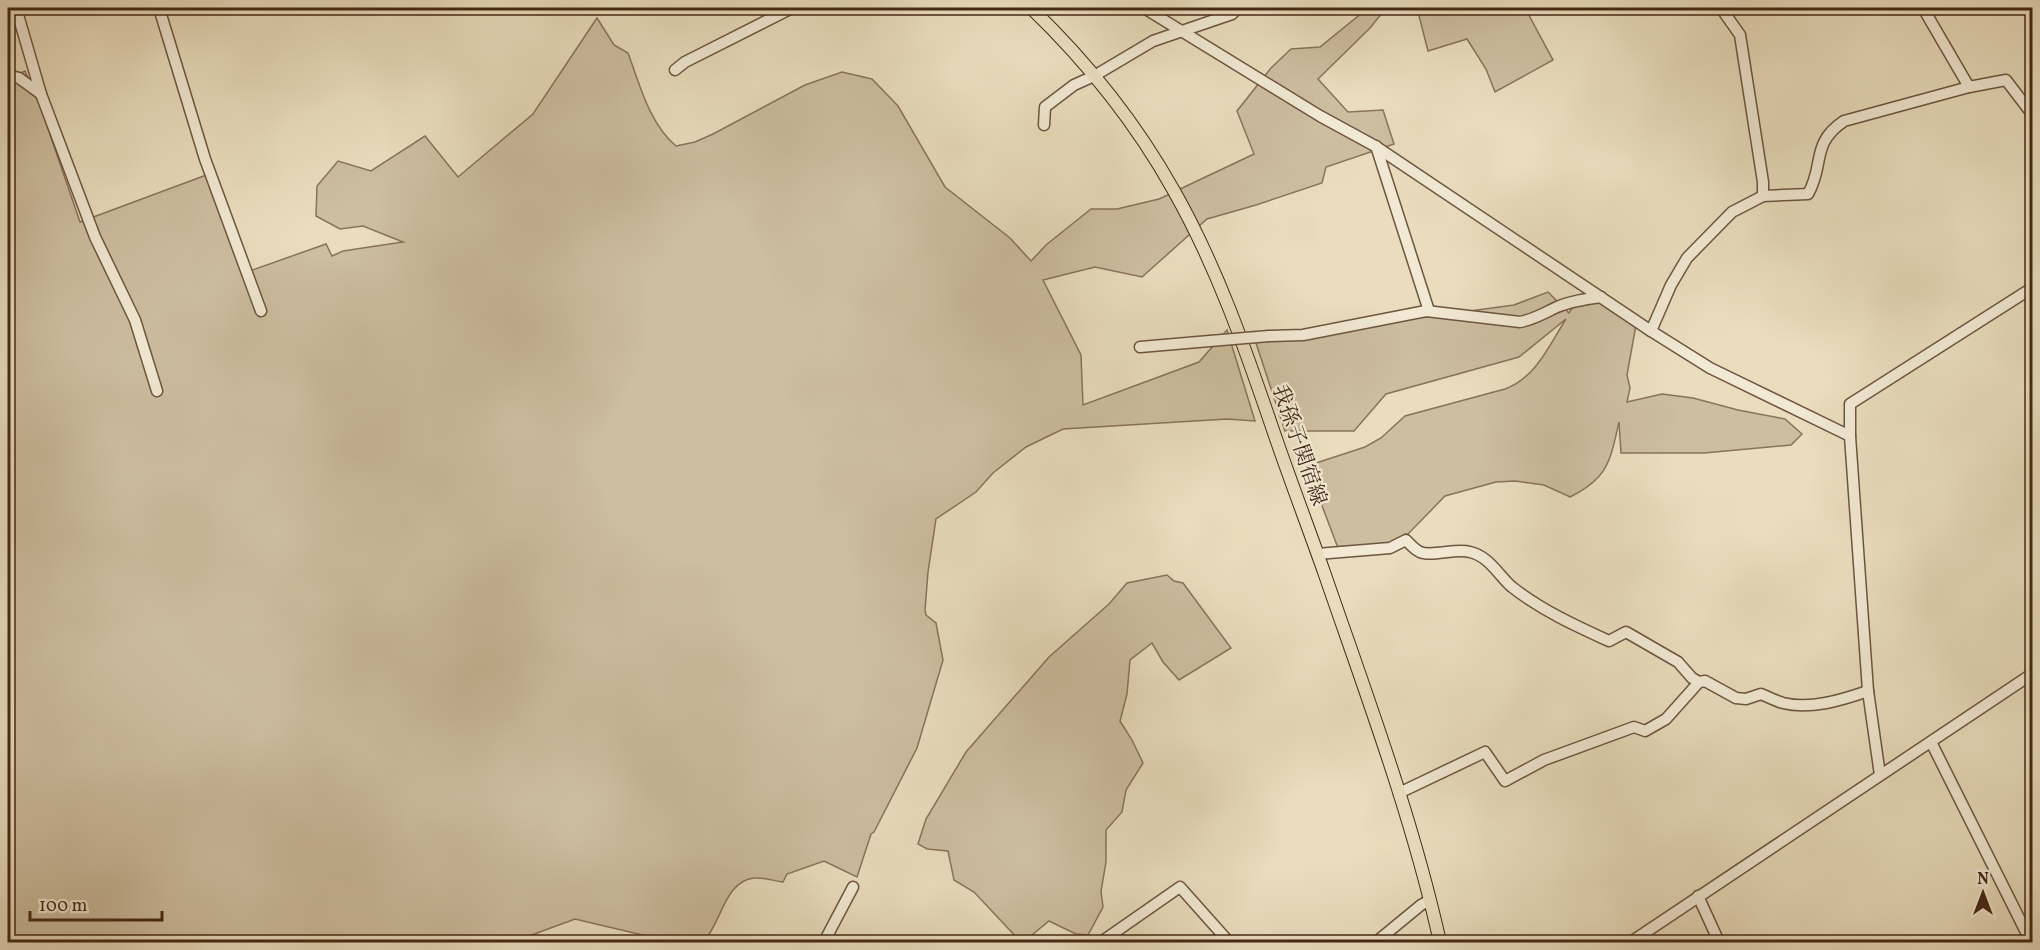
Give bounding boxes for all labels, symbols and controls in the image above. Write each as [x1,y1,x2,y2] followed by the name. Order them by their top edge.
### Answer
[1264,381,1333,510] street label: 我孫子関宿線
[1953,863,2013,923] north arrow
[1977,869,1989,891] text: N
[30,884,162,922] scale bar
[39,894,88,919] text: 100 m

